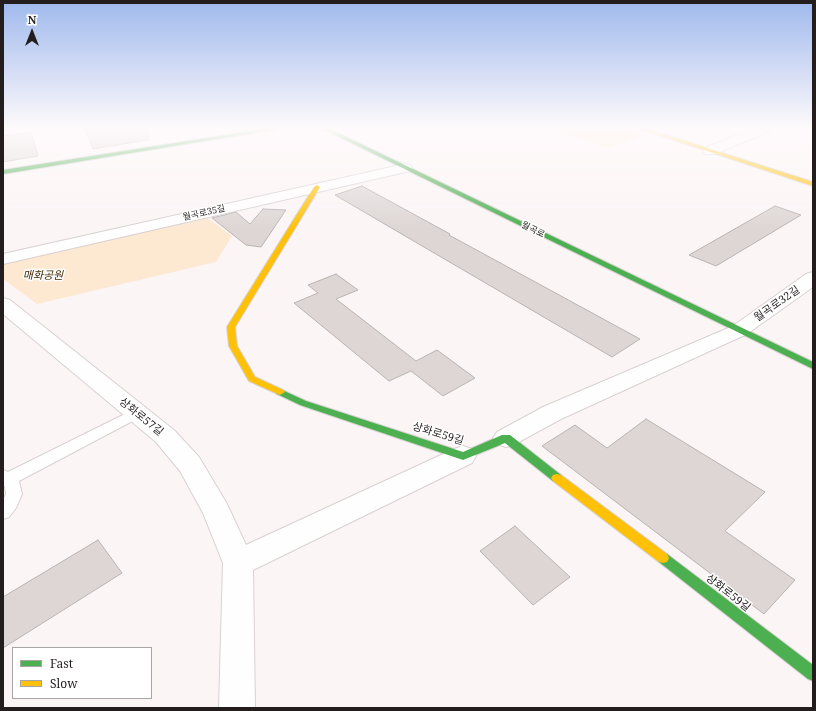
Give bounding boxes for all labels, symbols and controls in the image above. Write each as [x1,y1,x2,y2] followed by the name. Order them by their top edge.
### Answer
[12,12,52,52] north arrow
[28,12,36,27] text: N
[182,203,226,223] street label: 월곡로35길
[519,220,547,240] street label: 월곡로
[23,269,63,283] park label: 매화공원
[752,283,802,325] street label: 월곡로32길
[116,395,166,439] street label: 상화로57길
[411,420,465,448] street label: 상화로59길
[703,572,753,614] street label: 상화로59길
[12,647,152,699] legend
[50,655,73,672] text: Fast
[50,675,78,692] text: Slow

